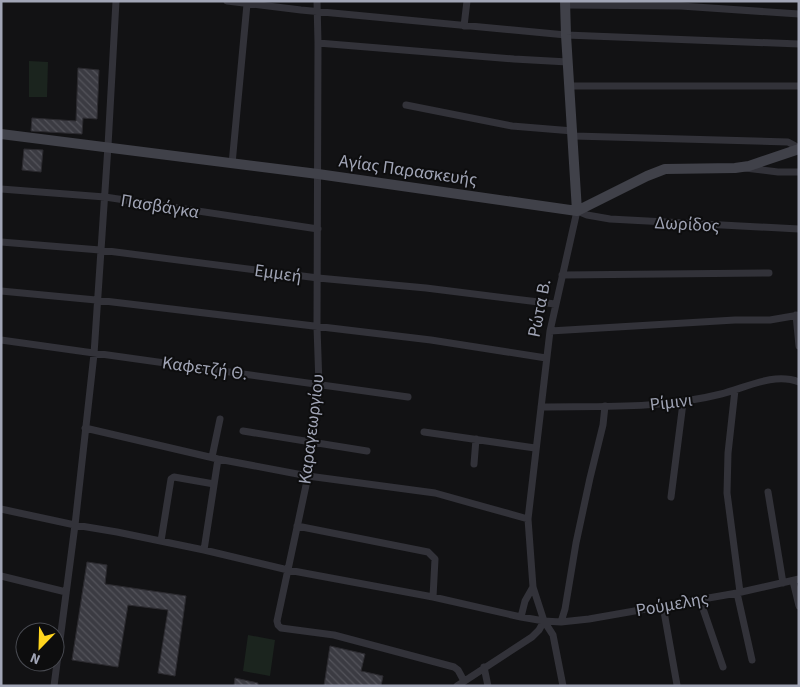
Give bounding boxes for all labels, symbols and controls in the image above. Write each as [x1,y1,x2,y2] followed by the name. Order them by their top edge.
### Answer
[337,148,479,193] street label: Αγίας Παρασκευής
[119,188,201,225] street label: Πασβάγκα
[654,210,720,239] street label: Δωρίδος
[253,258,303,289] street label: Εμμεή
[522,277,557,339] street label: Ρώτα Β.
[161,350,249,387] street label: Καφετζή Θ.
[292,373,331,486] street label: Καραγεωργίου
[648,387,694,418] street label: Ρίμινι
[634,586,710,623] street label: Ρούμελης
[15,622,65,672] north arrow
[27,647,44,669] text: N

